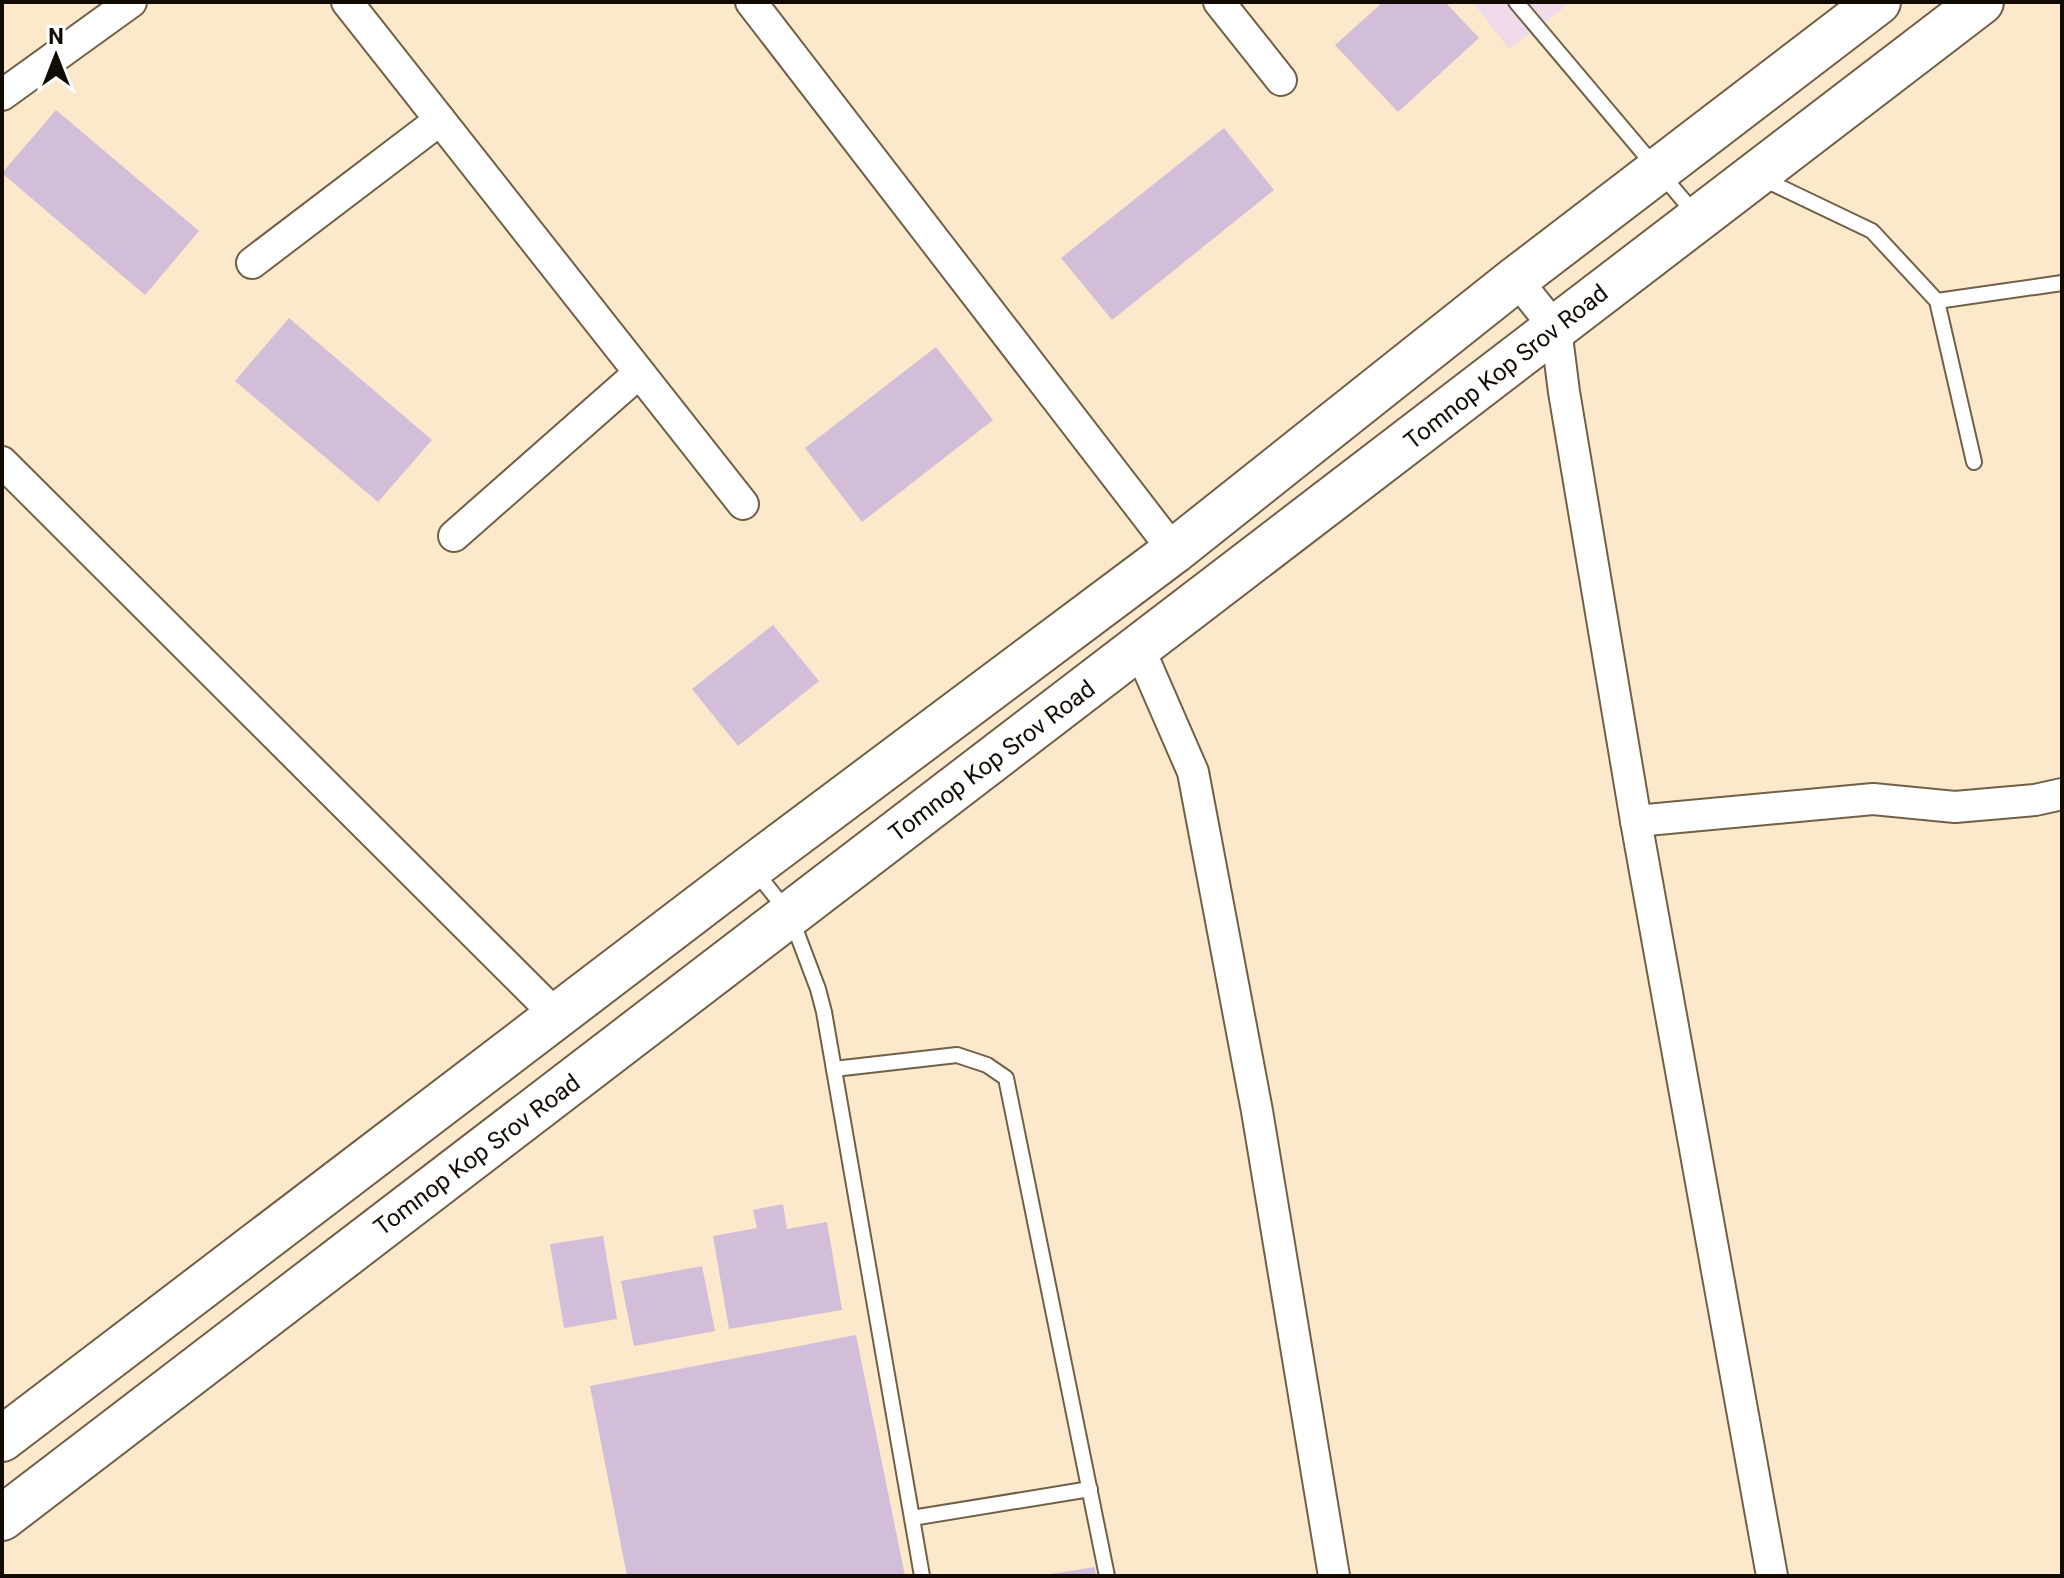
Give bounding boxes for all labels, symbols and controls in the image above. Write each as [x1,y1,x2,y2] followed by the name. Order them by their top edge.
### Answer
[16,16,96,96] north arrow
[48,24,64,49] text: N
[1399,279,1613,455] street label: Tomnop Kop Srov Road
[884,674,1100,848] street label: Tomnop Kop Srov Road
[369,1068,585,1242] street label: Tomnop Kop Srov Road

